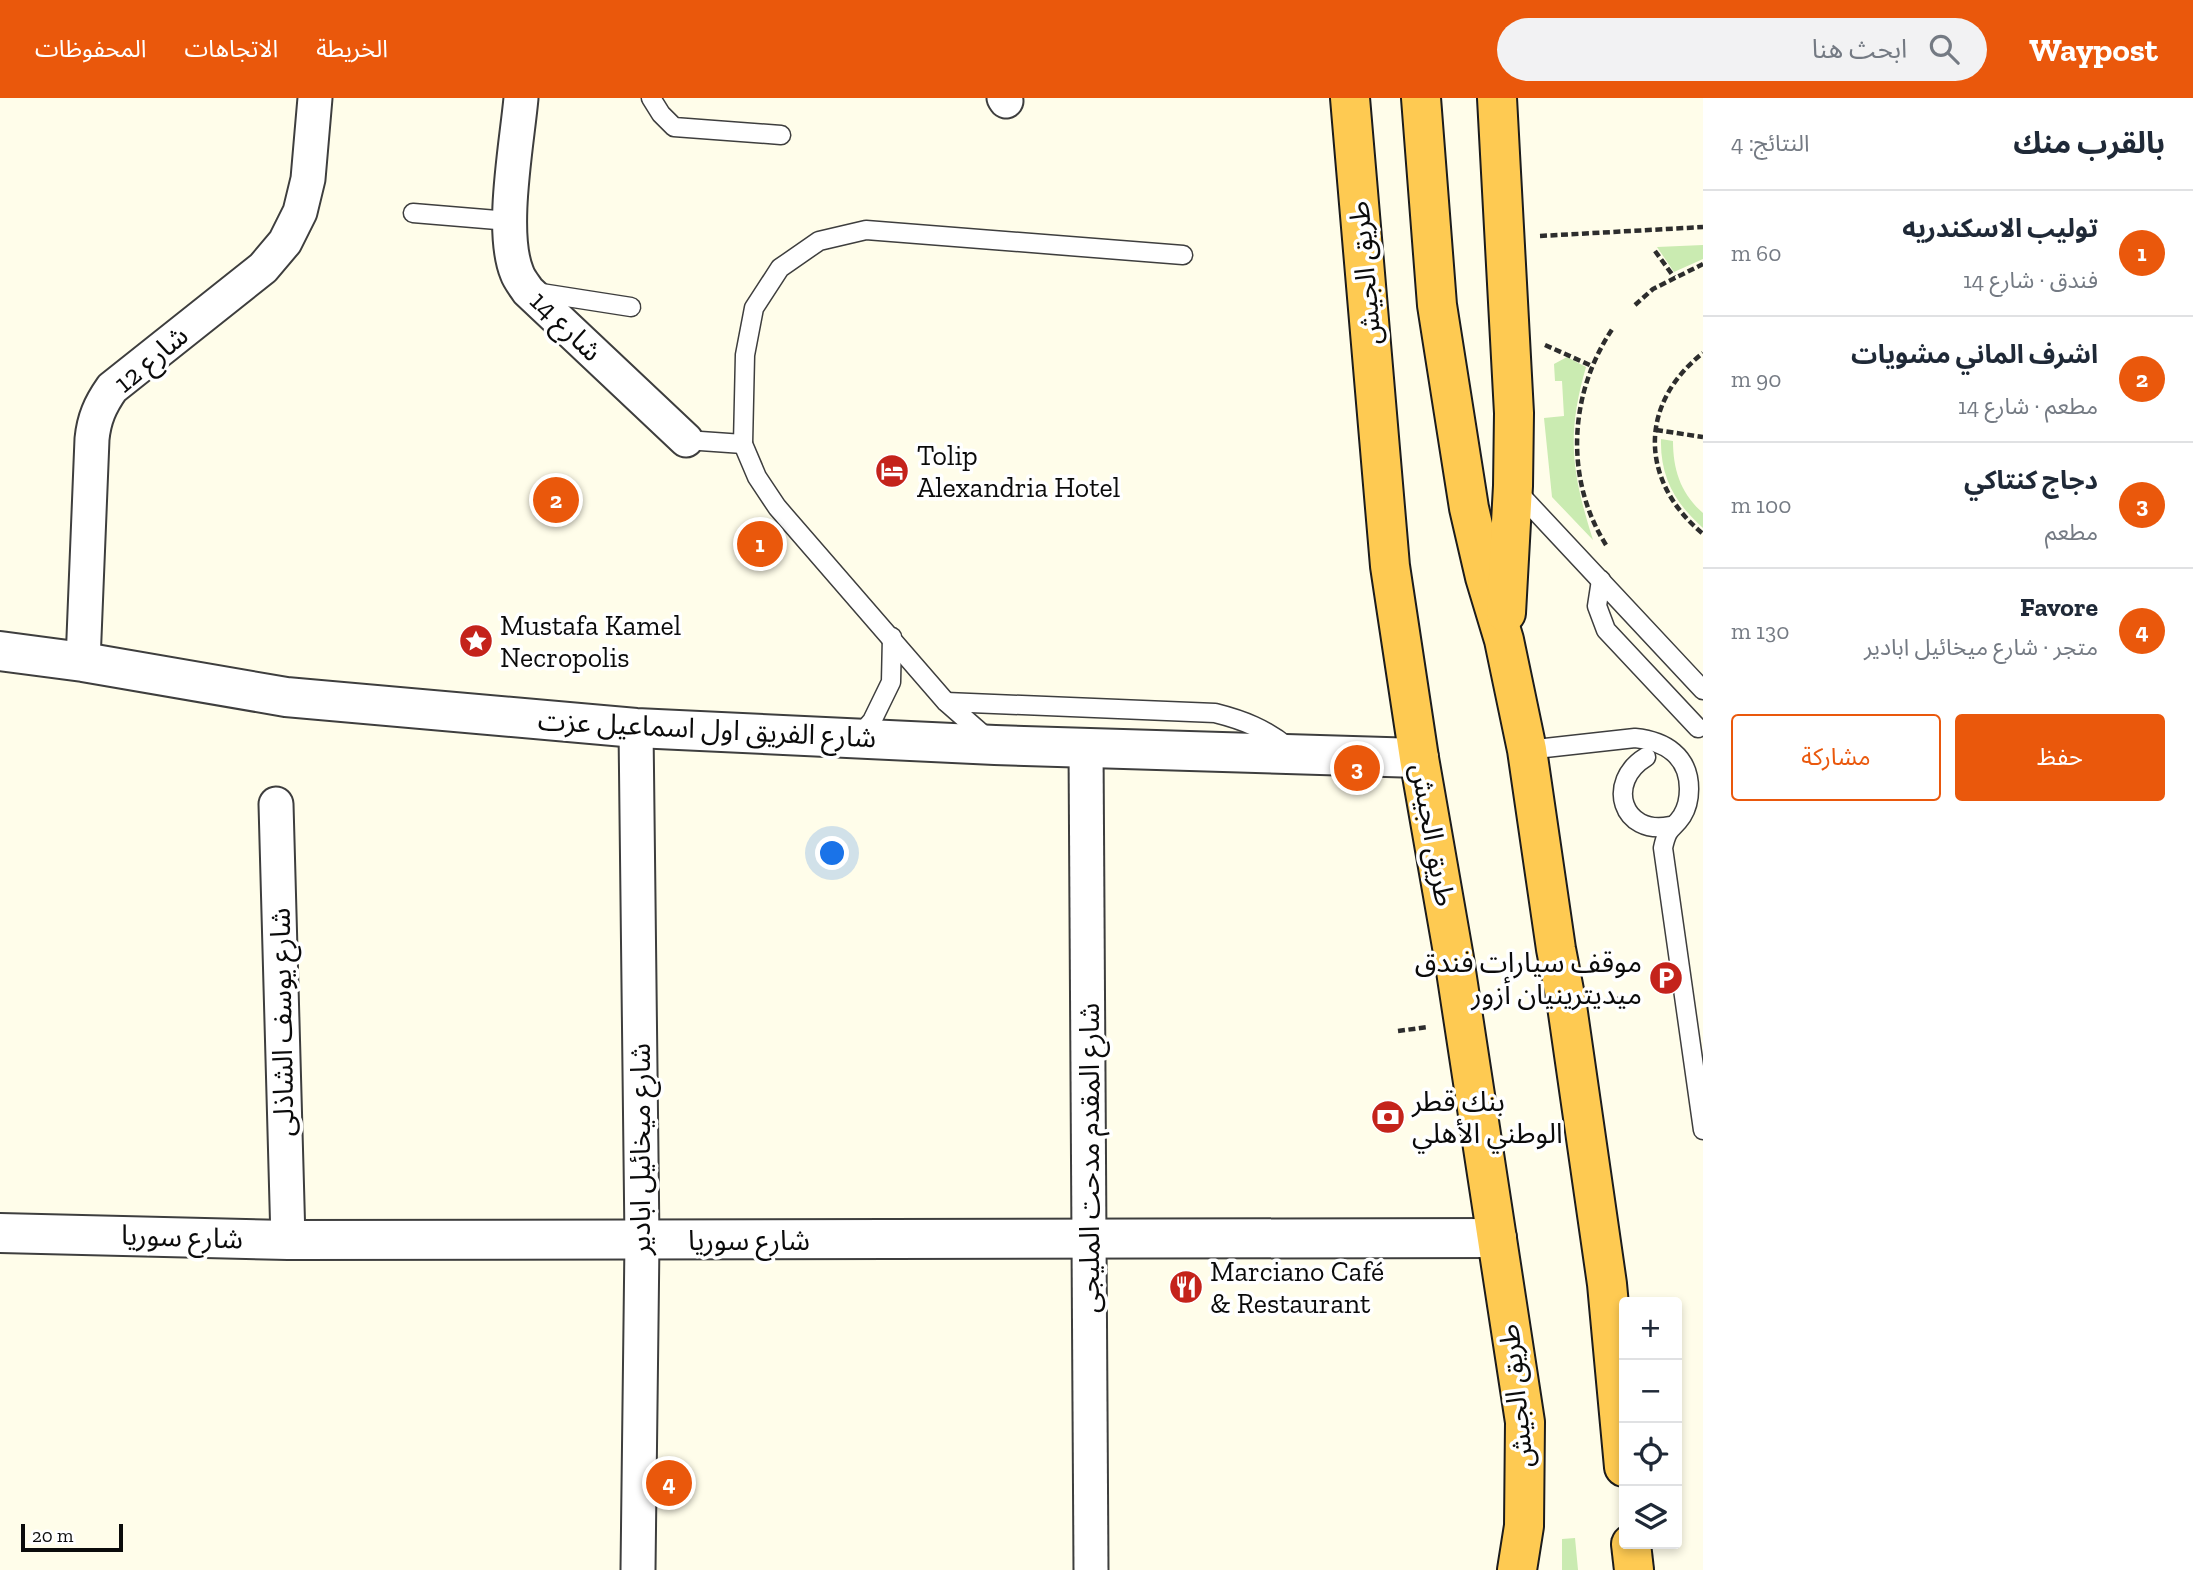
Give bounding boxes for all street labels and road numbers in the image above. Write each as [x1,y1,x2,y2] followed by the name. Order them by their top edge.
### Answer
[1342,200,1389,346] street label: طريق الجيش
[521,284,609,371] street label: شارع 14
[107,319,197,402] street label: شارع 12
[537,704,877,758] street label: شارع الفريق اول اسماعيل عزت
[1403,761,1462,909] street label: طريق الجيش
[264,907,304,1137] street label: شارع يوسف الشاذلى
[1073,1003,1110,1313] street label: شارع المقدم مدحت المليجى
[624,1043,661,1256] street label: شارع ميخائيل ابادير
[120,1218,244,1260] street label: شارع سوريا
[688,1224,810,1261] street label: شارع سوريا
[1492,1322,1541,1469] street label: طريق الجيش

